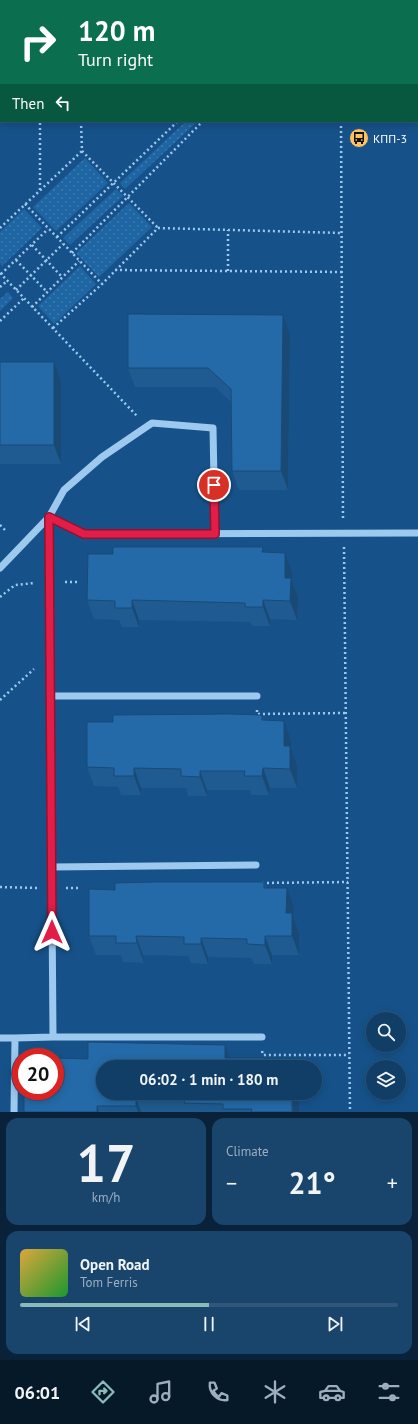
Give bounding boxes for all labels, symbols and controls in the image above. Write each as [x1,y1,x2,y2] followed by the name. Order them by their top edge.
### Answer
[78,12,155,49] text: 120 m
[12,16,64,68] icon: right
[78,48,153,71] text: Turn right
[52,92,74,114] icon: left
[12,94,44,113] text: Then
[348,127,370,149] bus stop icon: КПП-3
[373,131,407,146] place label: КПП-3
[197,468,231,502] pin
[203,474,225,496] icon: arrive
[31,911,73,953] position arrow
[366,1012,406,1100] map controls
[366,1012,406,1052] button: search
[12,1048,64,1100] speed limit sign: 20
[366,1060,406,1100] button: layers
[140,1070,278,1089] text: 06:02 · 1 min · 180 m
[77,1129,135,1196] text: 17
[226,1143,269,1160] text: Climate
[288,1163,336,1202] text: 21°
[226,1169,237,1197] text: −
[387,1169,398,1197] text: +
[92,1189,120,1206] text: km/h
[80,1255,150,1274] text: Open Road
[80,1274,138,1291] text: Tom Ferris
[72,1313,94,1335] icon: previous
[198,1313,220,1335] icon: pause
[324,1313,346,1335] icon: next
[89,1378,117,1406] icon: directions
[147,1378,175,1406] icon: music
[204,1378,232,1406] icon: phone
[261,1378,289,1406] icon: climate
[318,1378,346,1406] icon: car
[375,1378,403,1406] icon: filters
[15,1381,60,1404] text: 06:01

